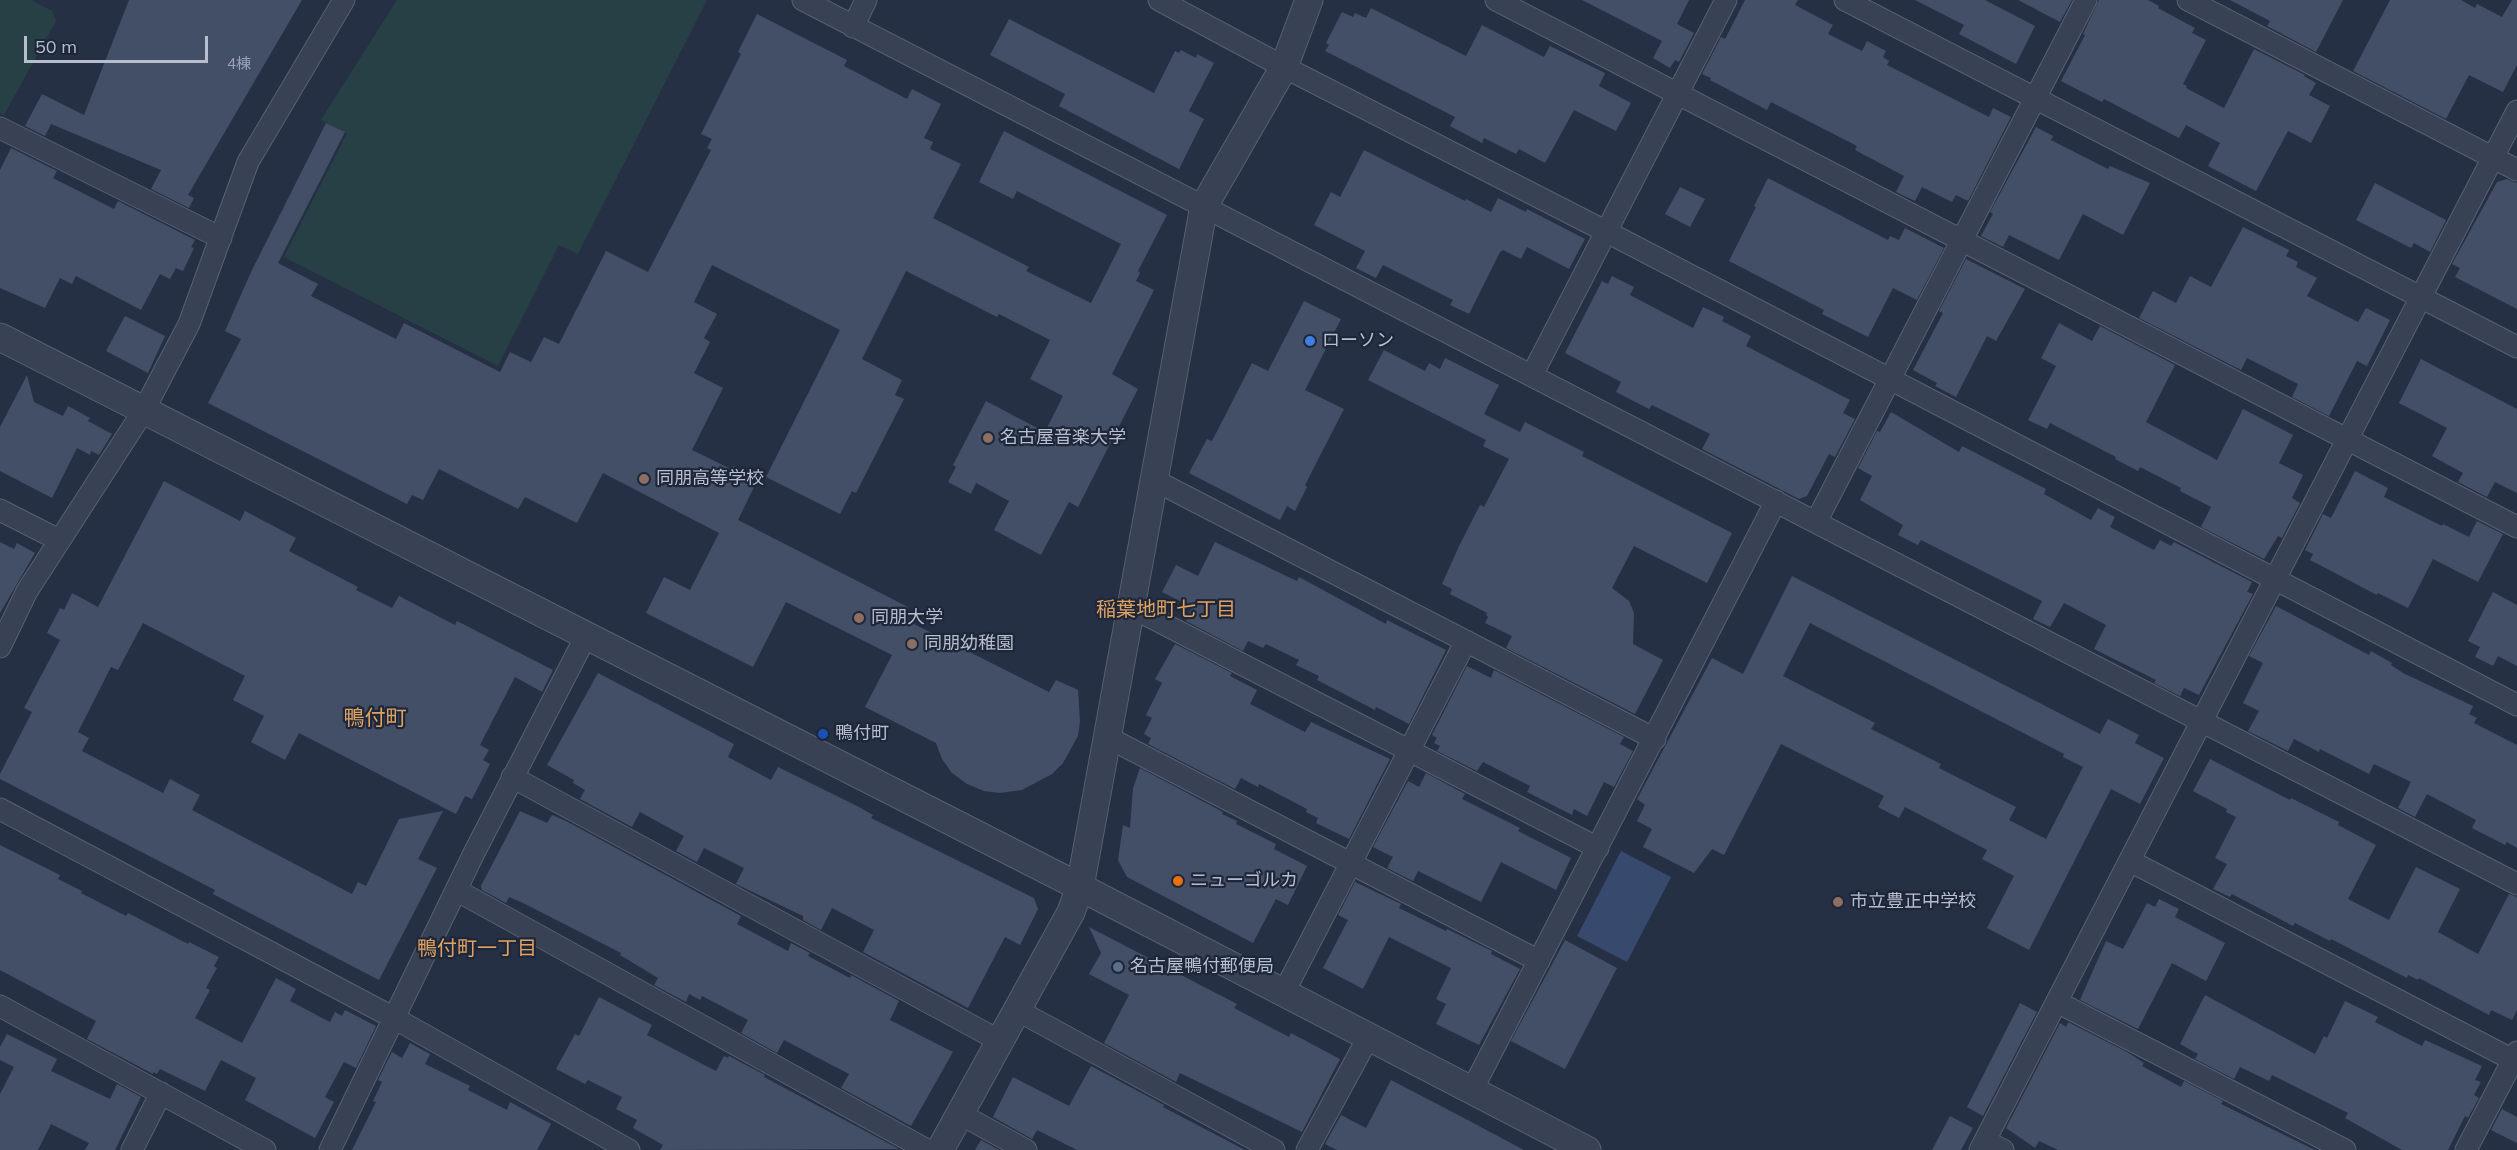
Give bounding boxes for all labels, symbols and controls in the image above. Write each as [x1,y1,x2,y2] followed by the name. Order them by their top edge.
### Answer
[27,24,212,62] scale bar
[35,35,77,58] text: 50 m
[227,55,251,73] house number: 4棟
[1322,330,1394,352] place label: ローソン
[1303,334,1317,348] marker: ローソン
[1000,427,1126,449] place label: 名古屋音楽大学
[981,431,995,445] marker: 名古屋音楽大学
[656,468,764,490] place label: 同朋高等学校
[637,472,651,486] marker: 同朋高等学校
[1096,598,1236,622] district label: 稲葉地町七丁目
[871,607,943,629] place label: 同朋大学
[852,611,866,625] marker: 同朋大学
[924,633,1014,655] place label: 同朋幼稚園
[905,637,919,651] marker: 同朋幼稚園
[344,706,406,732] district label: 鴨付町
[835,723,889,745] place label: 鴨付町
[816,727,830,741] marker: 鴨付町
[1190,870,1298,892] place label: ニューゴルカ
[1171,874,1185,888] marker: ニューゴルカ
[1850,891,1976,913] place label: 市立豊正中学校
[1831,895,1845,909] marker: 市立豊正中学校
[417,937,537,961] district label: 鴨付町一丁目
[1130,956,1274,978] place label: 名古屋鴨付郵便局
[1111,960,1125,974] marker: 名古屋鴨付郵便局

